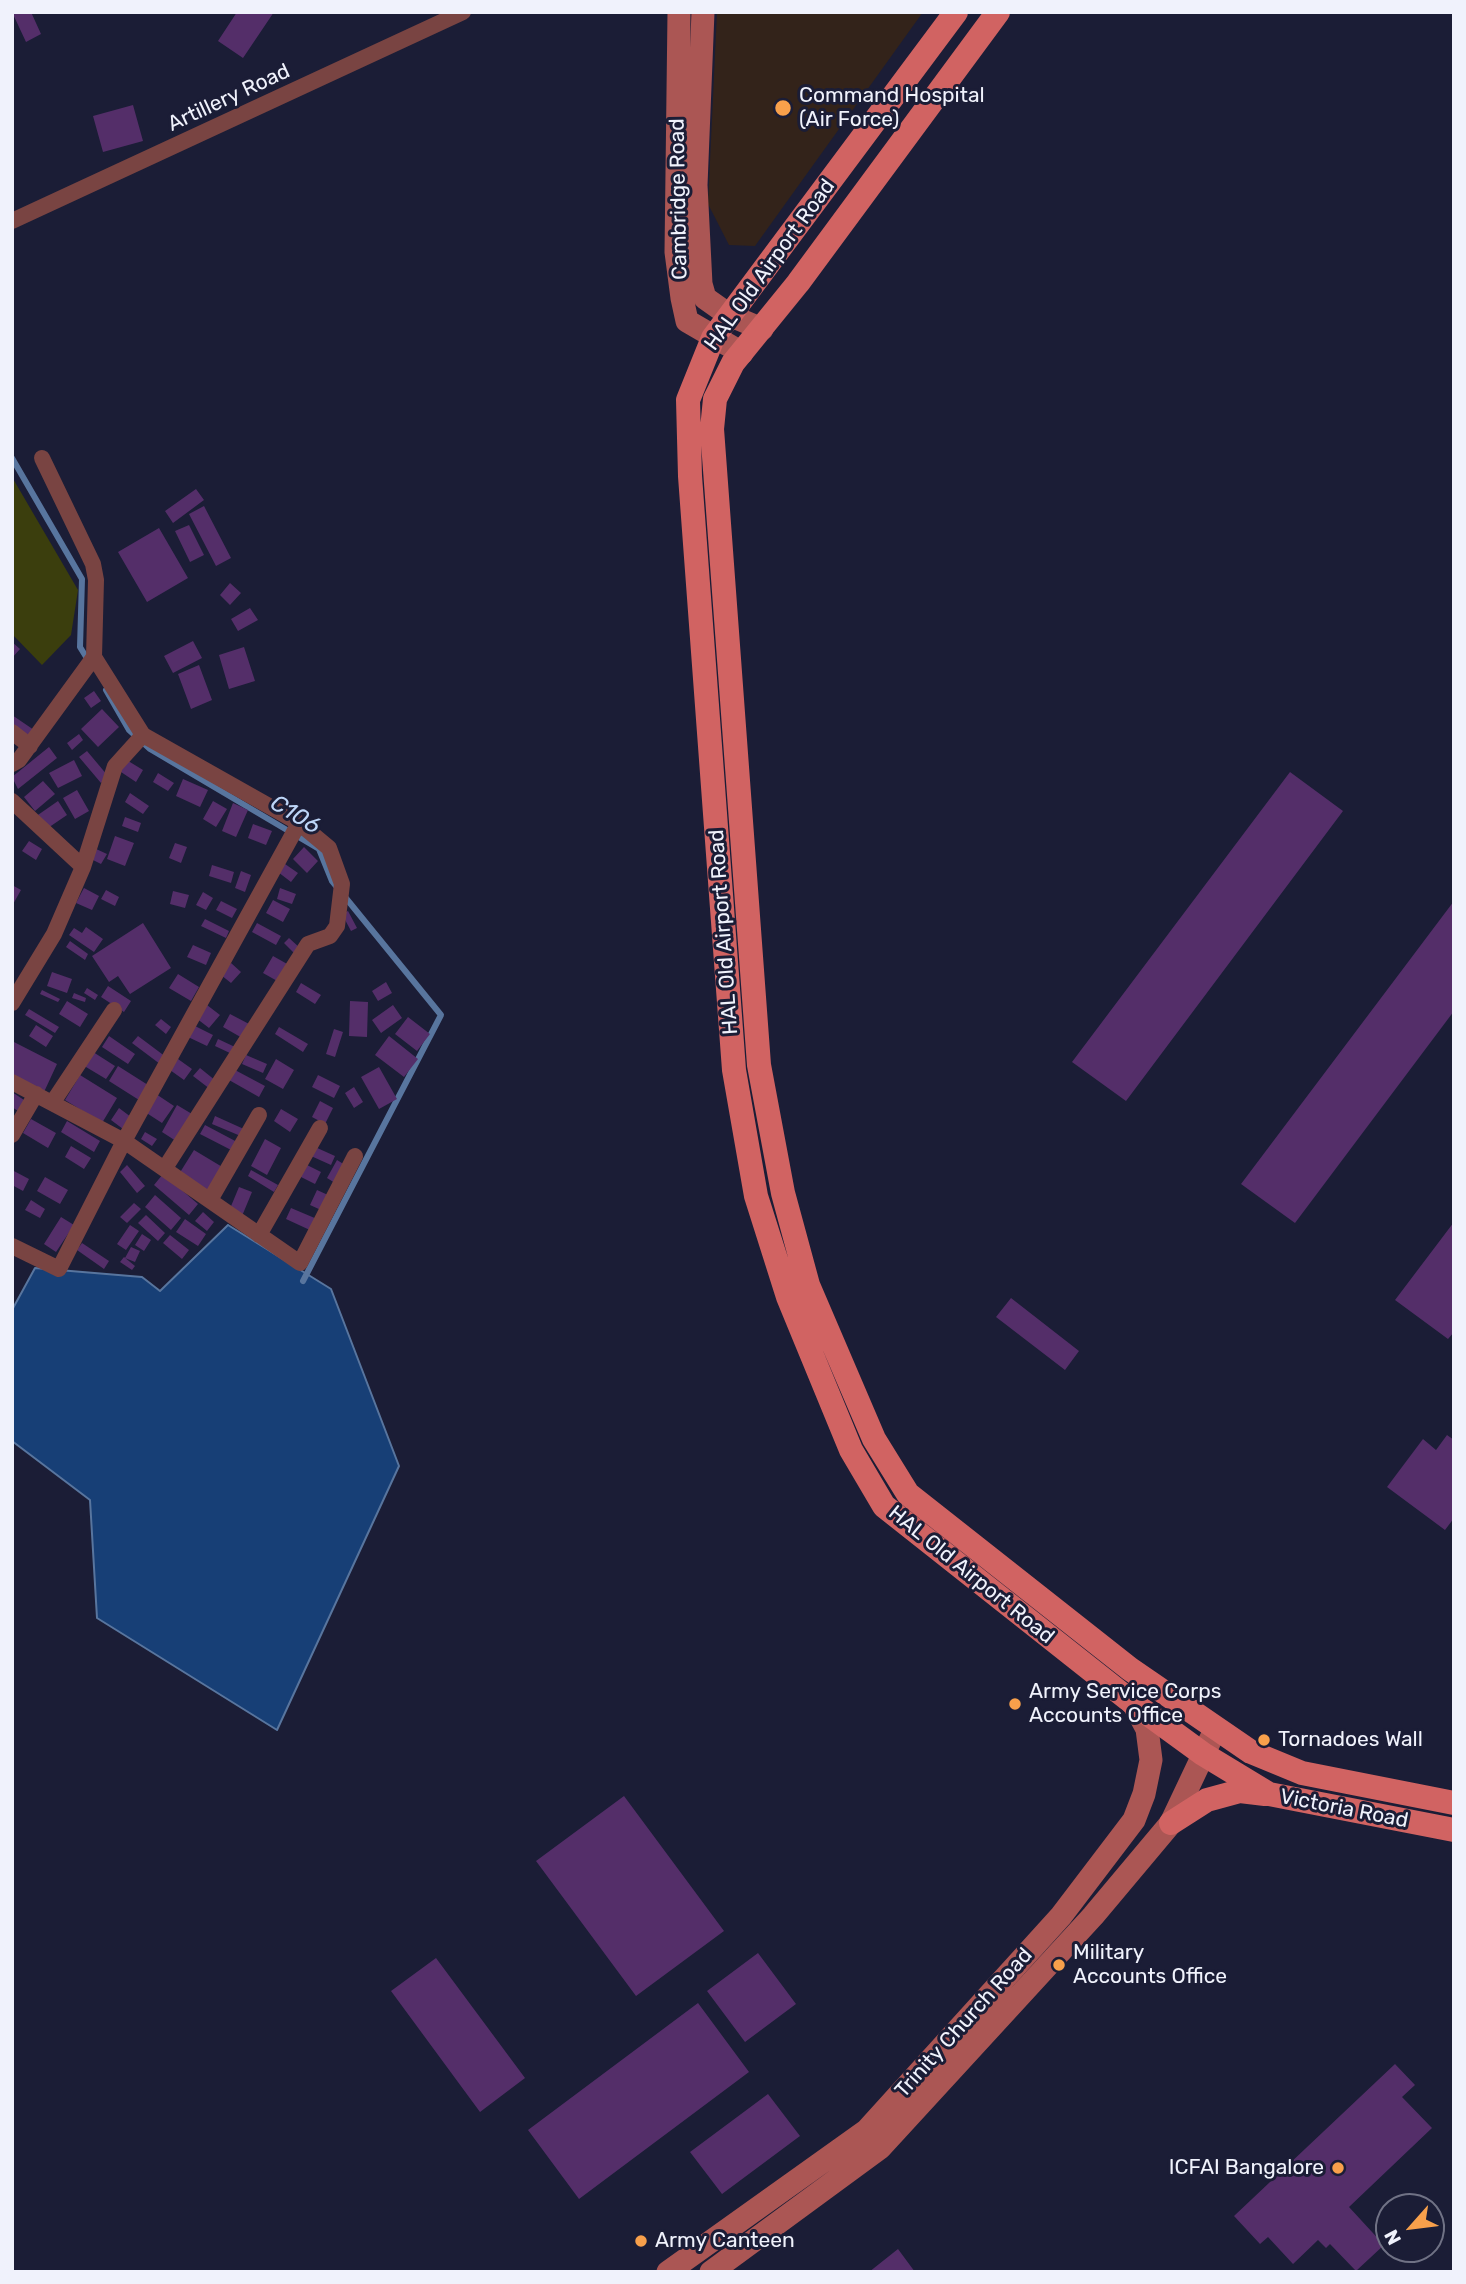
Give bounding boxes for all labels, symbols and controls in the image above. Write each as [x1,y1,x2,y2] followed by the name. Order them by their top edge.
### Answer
[164,59,294,137] street label: Artillery Road
[799,83,985,133] place label: Command Hospital (Air Force)
[773,98,793,118] marker: Command Hospital (Air Force)
[665,118,693,280] street label: Cambridge Road
[699,174,841,356] street label: HAL Old Airport Road
[265,789,325,841] water label: C106
[704,828,744,1036] street label: HAL Old Airport Road
[883,1500,1059,1650] street label: HAL Old Airport Road
[1029,1679,1221,1729] place label: Army Service Corps Accounts Office
[1007,1696,1023,1712] marker: Army Service Corps Accounts Office
[1278,1727,1423,1753] place label: Tornadoes Wall
[1256,1732,1272,1748] marker: Tornadoes Wall
[1278,1784,1410,1834] street label: Victoria Road
[1073,1940,1227,1990] place label: Military Accounts Office
[890,1943,1038,2103] street label: Trinity Church Road
[1051,1957,1067,1973] marker: Military Accounts Office
[1169,2155,1324,2181] place label: ICFAI Bangalore
[1330,2160,1346,2176] marker: ICFAI Bangalore
[1375,2193,1445,2263] north arrow
[1379,2226,1406,2249] text: N
[655,2228,795,2254] place label: Army Canteen
[633,2233,649,2249] marker: Army Canteen

